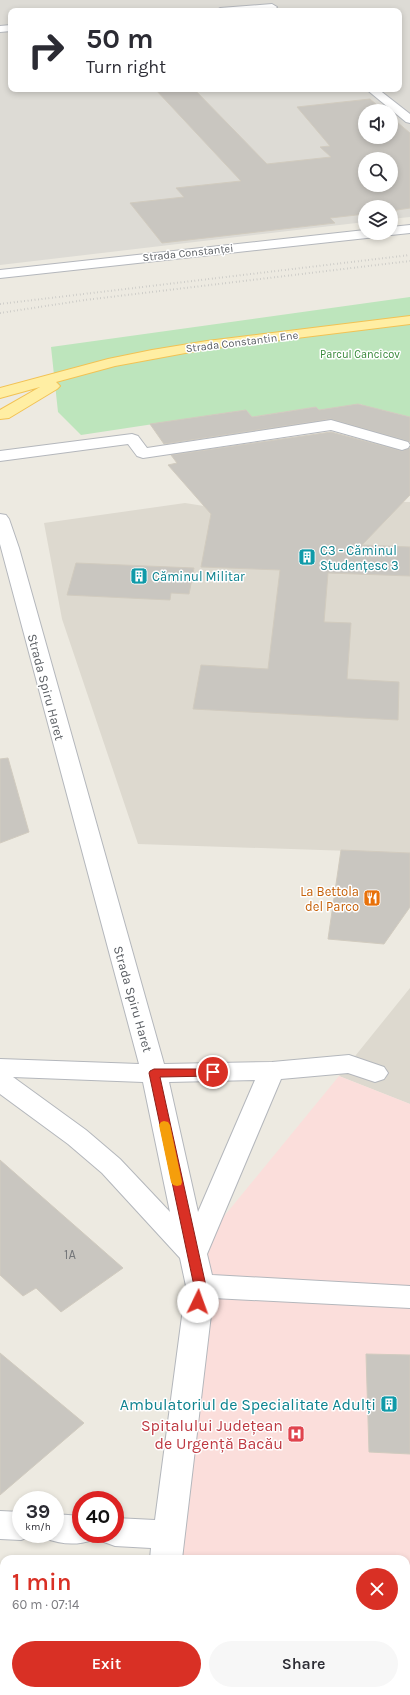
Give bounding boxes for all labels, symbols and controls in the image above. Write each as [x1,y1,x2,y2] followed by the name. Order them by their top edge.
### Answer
[86,22,154,55] text: 50 m
[20,24,72,76] icon: right
[86,56,166,78] text: Turn right
[358,104,398,240] map controls
[358,104,398,144] button: sound
[358,152,398,192] button: search
[358,200,398,240] button: layers
[142,242,234,264] street label: Strada Constanței
[185,329,299,355] street label: Strada Constantin Ene
[320,348,400,361] park label: Parcul Cancicov
[320,543,399,573] place label: C3 - Căminul Studențesc 3
[297,547,317,567] building icon: C3 - Căminul Studențesc 3
[129,566,149,586] building icon: Căminul Militar
[152,569,245,584] place label: Căminul Militar
[25,632,67,742] street label: Strada Spiru Haret
[300,884,359,914] place label: La Bettola del Parco
[362,888,382,908] restaurant icon: La Bettola del Parco
[111,944,155,1054] street label: Strada Spiru Haret
[196,1055,230,1089] pin
[202,1061,224,1083] icon: arrive
[64,1247,76,1262] house number: 1A
[177,1281,219,1323] position arrow
[379,1394,399,1414] building icon: Ambulatoriul de Specialitate Adulți
[120,1395,376,1414] place label: Ambulatoriul de Specialitate Adulți
[141,1416,283,1453] place label: Spitalului Județean de Urgență Bacău
[286,1424,306,1444] hospital icon: Spitalului Județean de Urgență Bacău
[72,1491,124,1543] speed limit sign: 40
[26,1500,50,1523] text: 39
[25,1521,51,1533] text: km/h
[12,1568,72,1596] text: 1 min
[356,1568,398,1610] button: close
[12,1597,79,1612] text: 60 m · 07:14
[12,1641,201,1687] button: Exit
[209,1641,398,1687] button: Share

